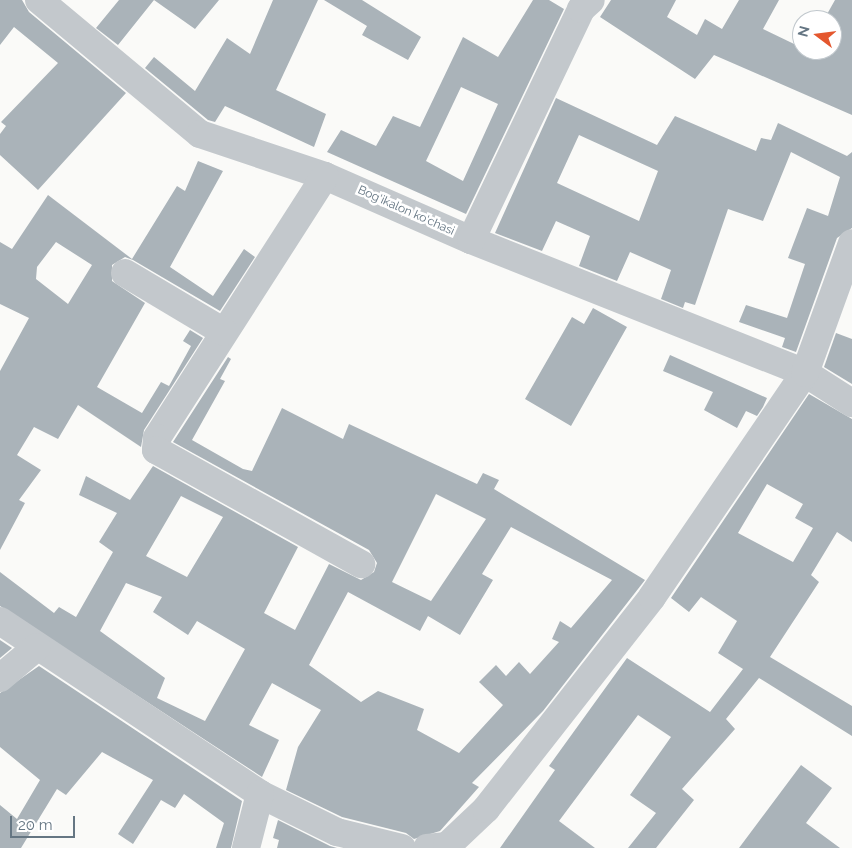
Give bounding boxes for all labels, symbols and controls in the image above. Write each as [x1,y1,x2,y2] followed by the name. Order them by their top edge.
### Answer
[792,10,842,60] north arrow
[794,24,813,39] text: N
[355,183,457,239] street label: Bog'ikalon ko'chasi
[12,806,78,838] scale bar
[18,816,53,834] text: 20 m

